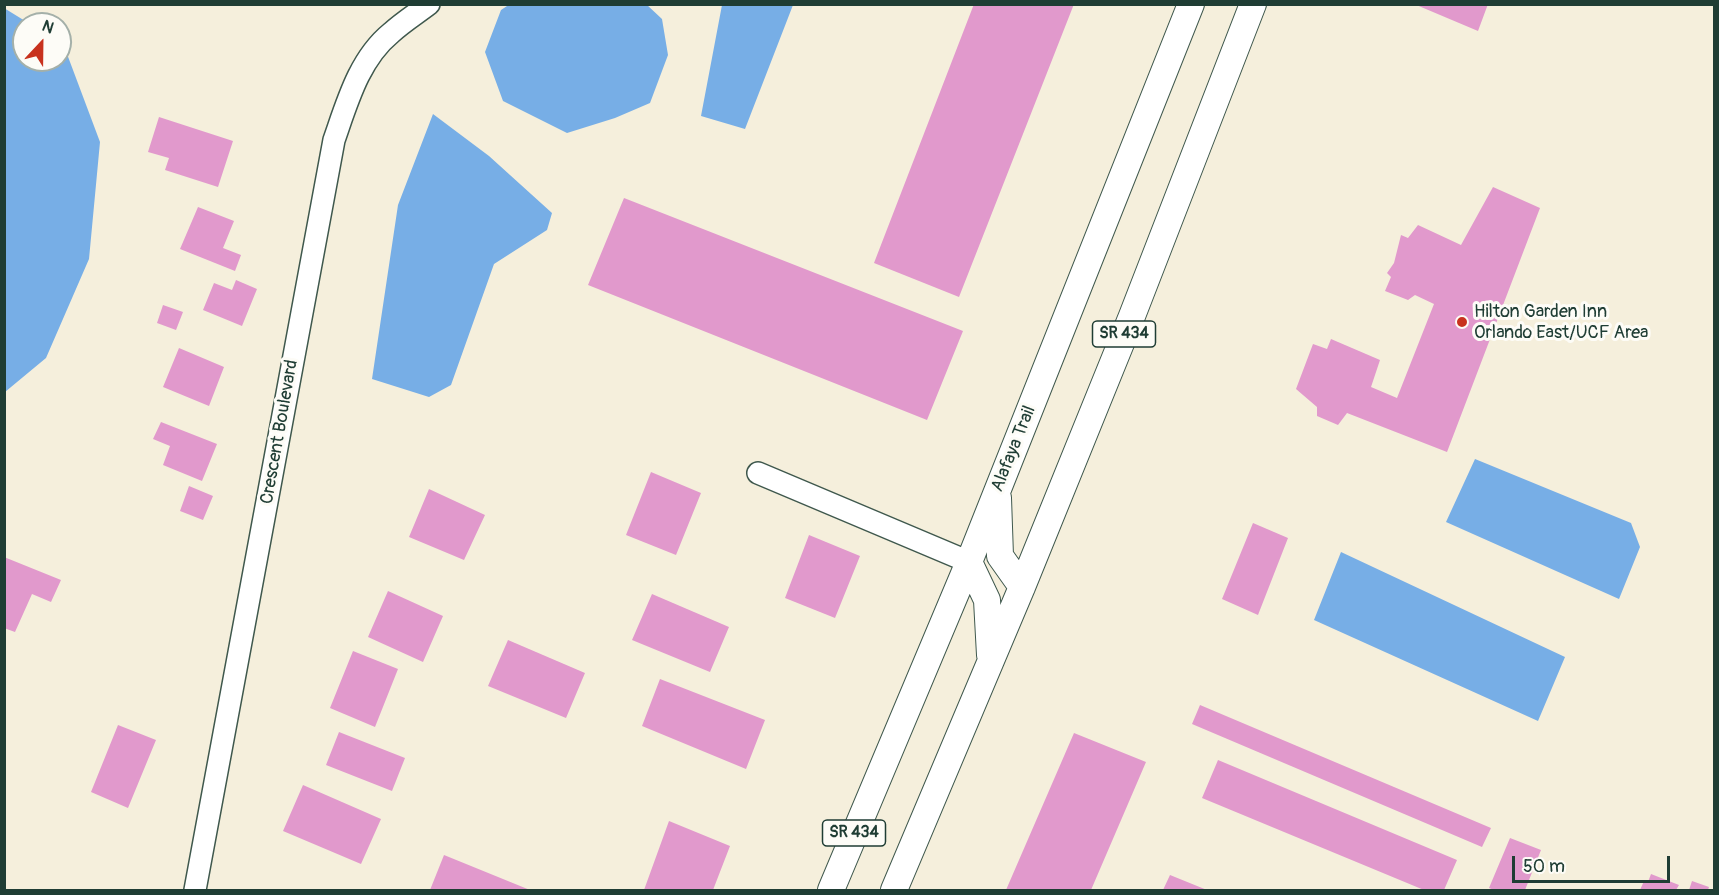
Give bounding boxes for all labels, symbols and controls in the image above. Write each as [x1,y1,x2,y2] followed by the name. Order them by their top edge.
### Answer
[12,12,72,72] north arrow
[39,16,57,38] text: N
[1474,301,1648,344] place label: Hilton Garden Inn Orlando East/UCF Area
[1455,315,1469,329] marker: Hilton Garden Inn Orlando East/UCF Area
[1092,321,1156,347] road number: SR 434
[257,358,303,506] street label: Crescent Boulevard
[987,403,1041,495] street label: Alafaya Trail
[822,820,886,846] road number: SR 434
[1515,844,1672,882] scale bar
[1523,855,1565,878] text: 50 m

